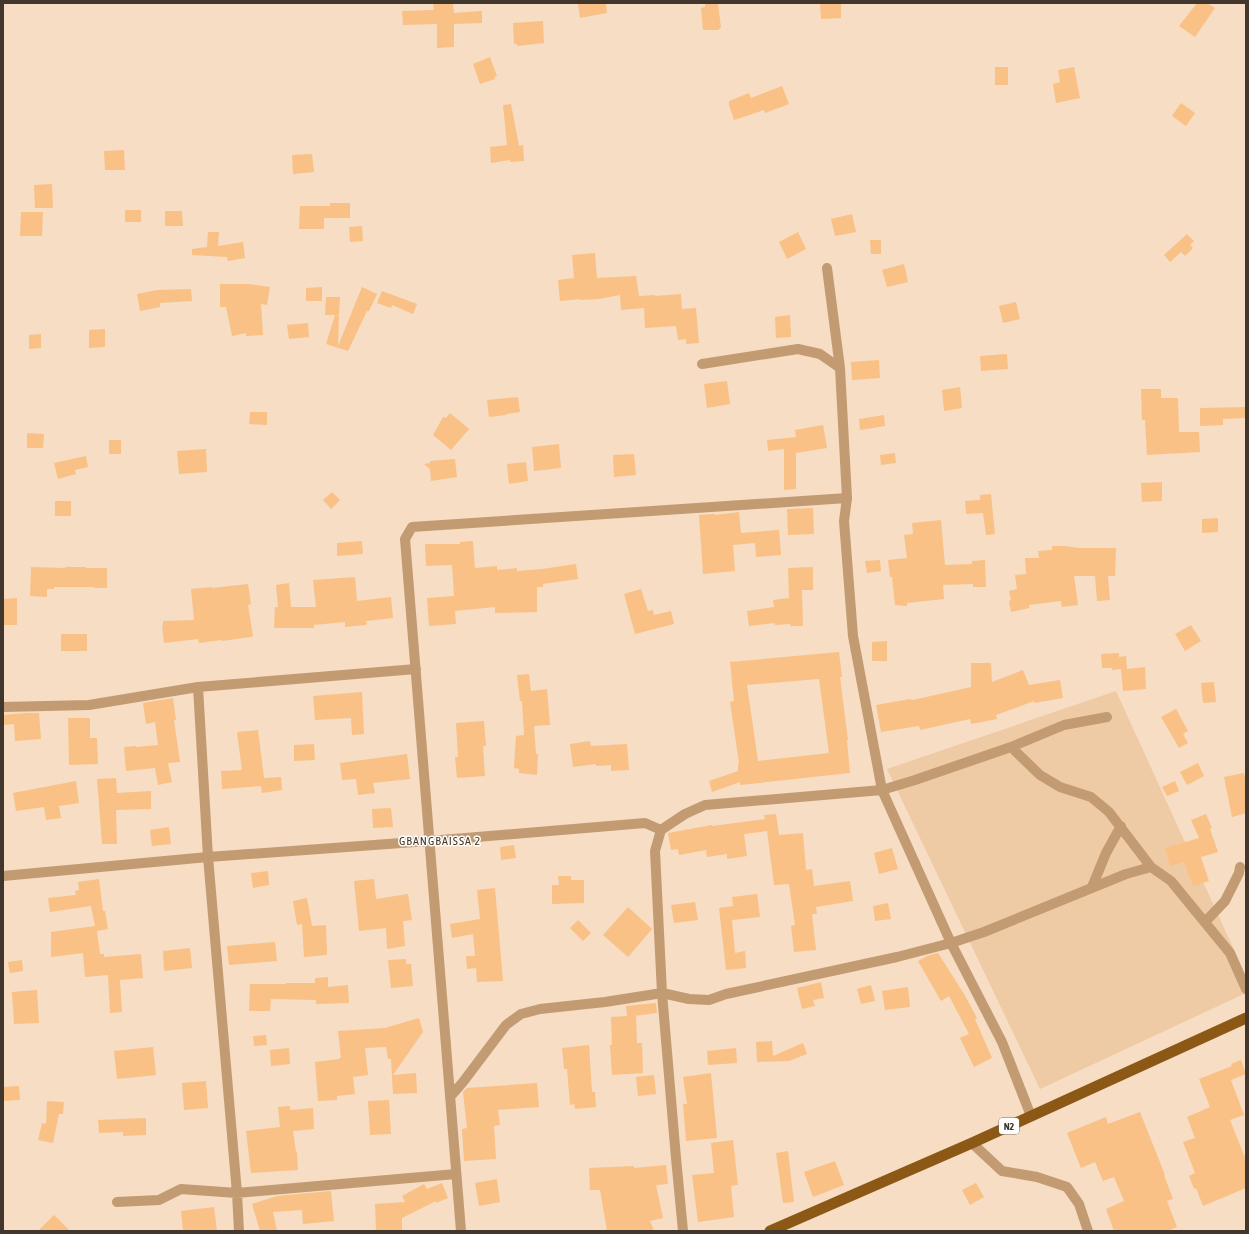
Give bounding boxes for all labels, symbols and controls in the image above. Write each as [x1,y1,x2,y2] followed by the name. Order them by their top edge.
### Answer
[399,834,481,848] district label: GBANGBAISSA 2
[999,1118,1019,1134] road number: N2

